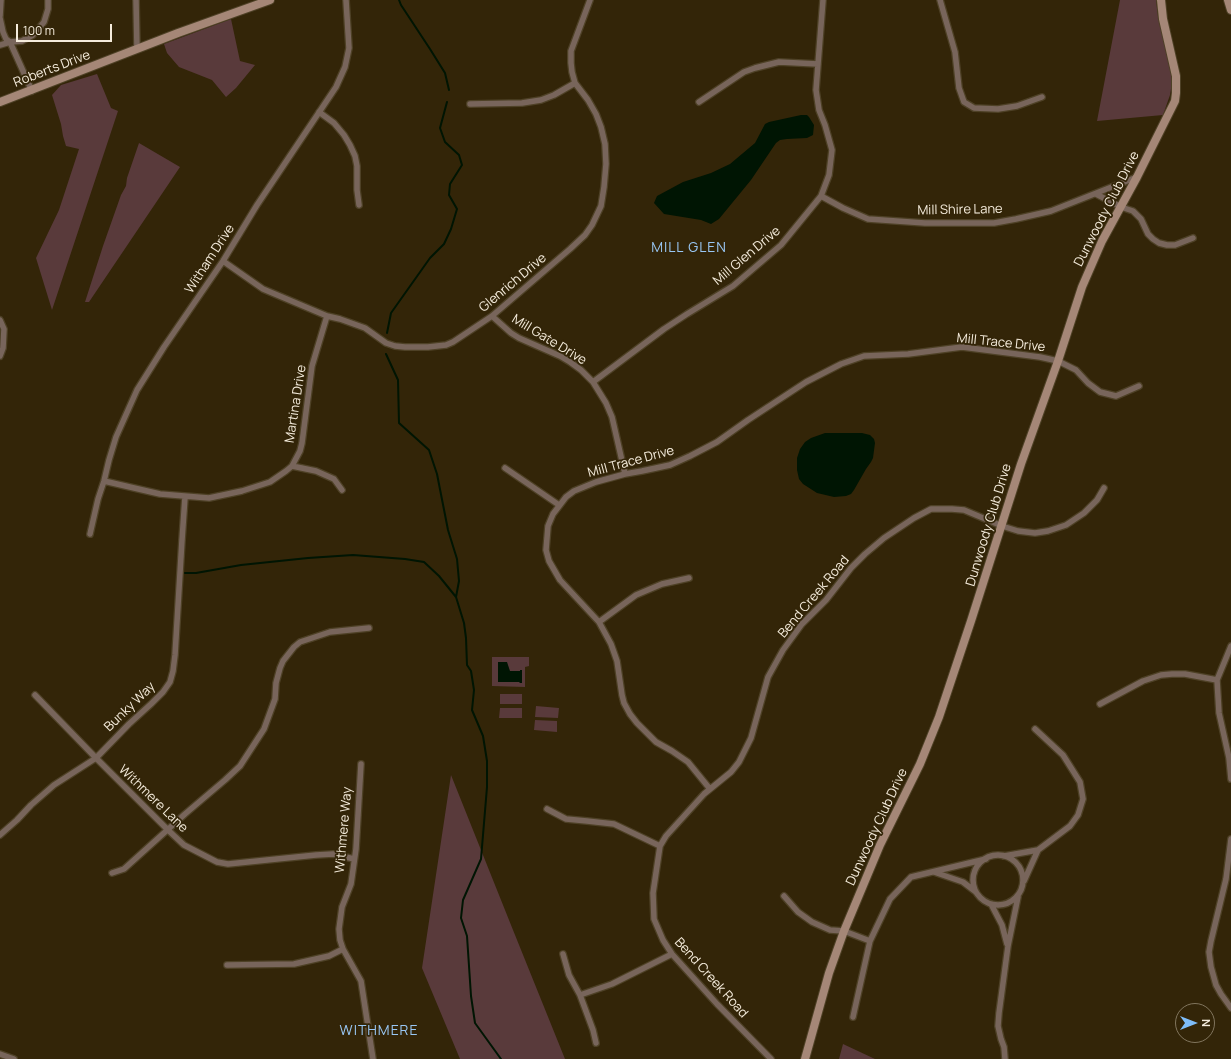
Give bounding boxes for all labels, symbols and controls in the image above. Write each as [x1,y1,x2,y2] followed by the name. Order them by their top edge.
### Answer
[18,16,114,42] scale bar
[23,22,55,39] text: 100 m
[11,47,93,91] street label: Roberts Drive
[1071,149,1143,269] street label: Dunwoody Club Drive
[917,201,1003,219] street label: Mill Shire Lane
[182,222,238,296] street label: Witham Drive
[710,223,784,289] street label: Mill Glen Drive
[651,240,727,256] district label: MILL GLEN
[476,250,550,316] street label: Glenrich Drive
[509,312,589,368] street label: Mill Gate Drive
[956,331,1046,355] street label: Mill Trace Drive
[282,364,310,444] street label: Martina Drive
[586,443,676,481] street label: Mill Trace Drive
[963,462,1015,588] street label: Dunwoody Club Drive
[775,553,853,641] street label: Bend Creek Road
[101,679,159,735] street label: Bunky Way
[115,762,191,836] street label: Withmere Lane
[843,766,911,888] street label: Dunwoody Club Drive
[332,786,356,874] street label: Withmere Way
[671,935,751,1021] street label: Bend Creek Road
[1175,1003,1215,1043] north arrow
[1199,1019,1214,1027] text: N
[340,1023,418,1039] district label: WITHMERE

